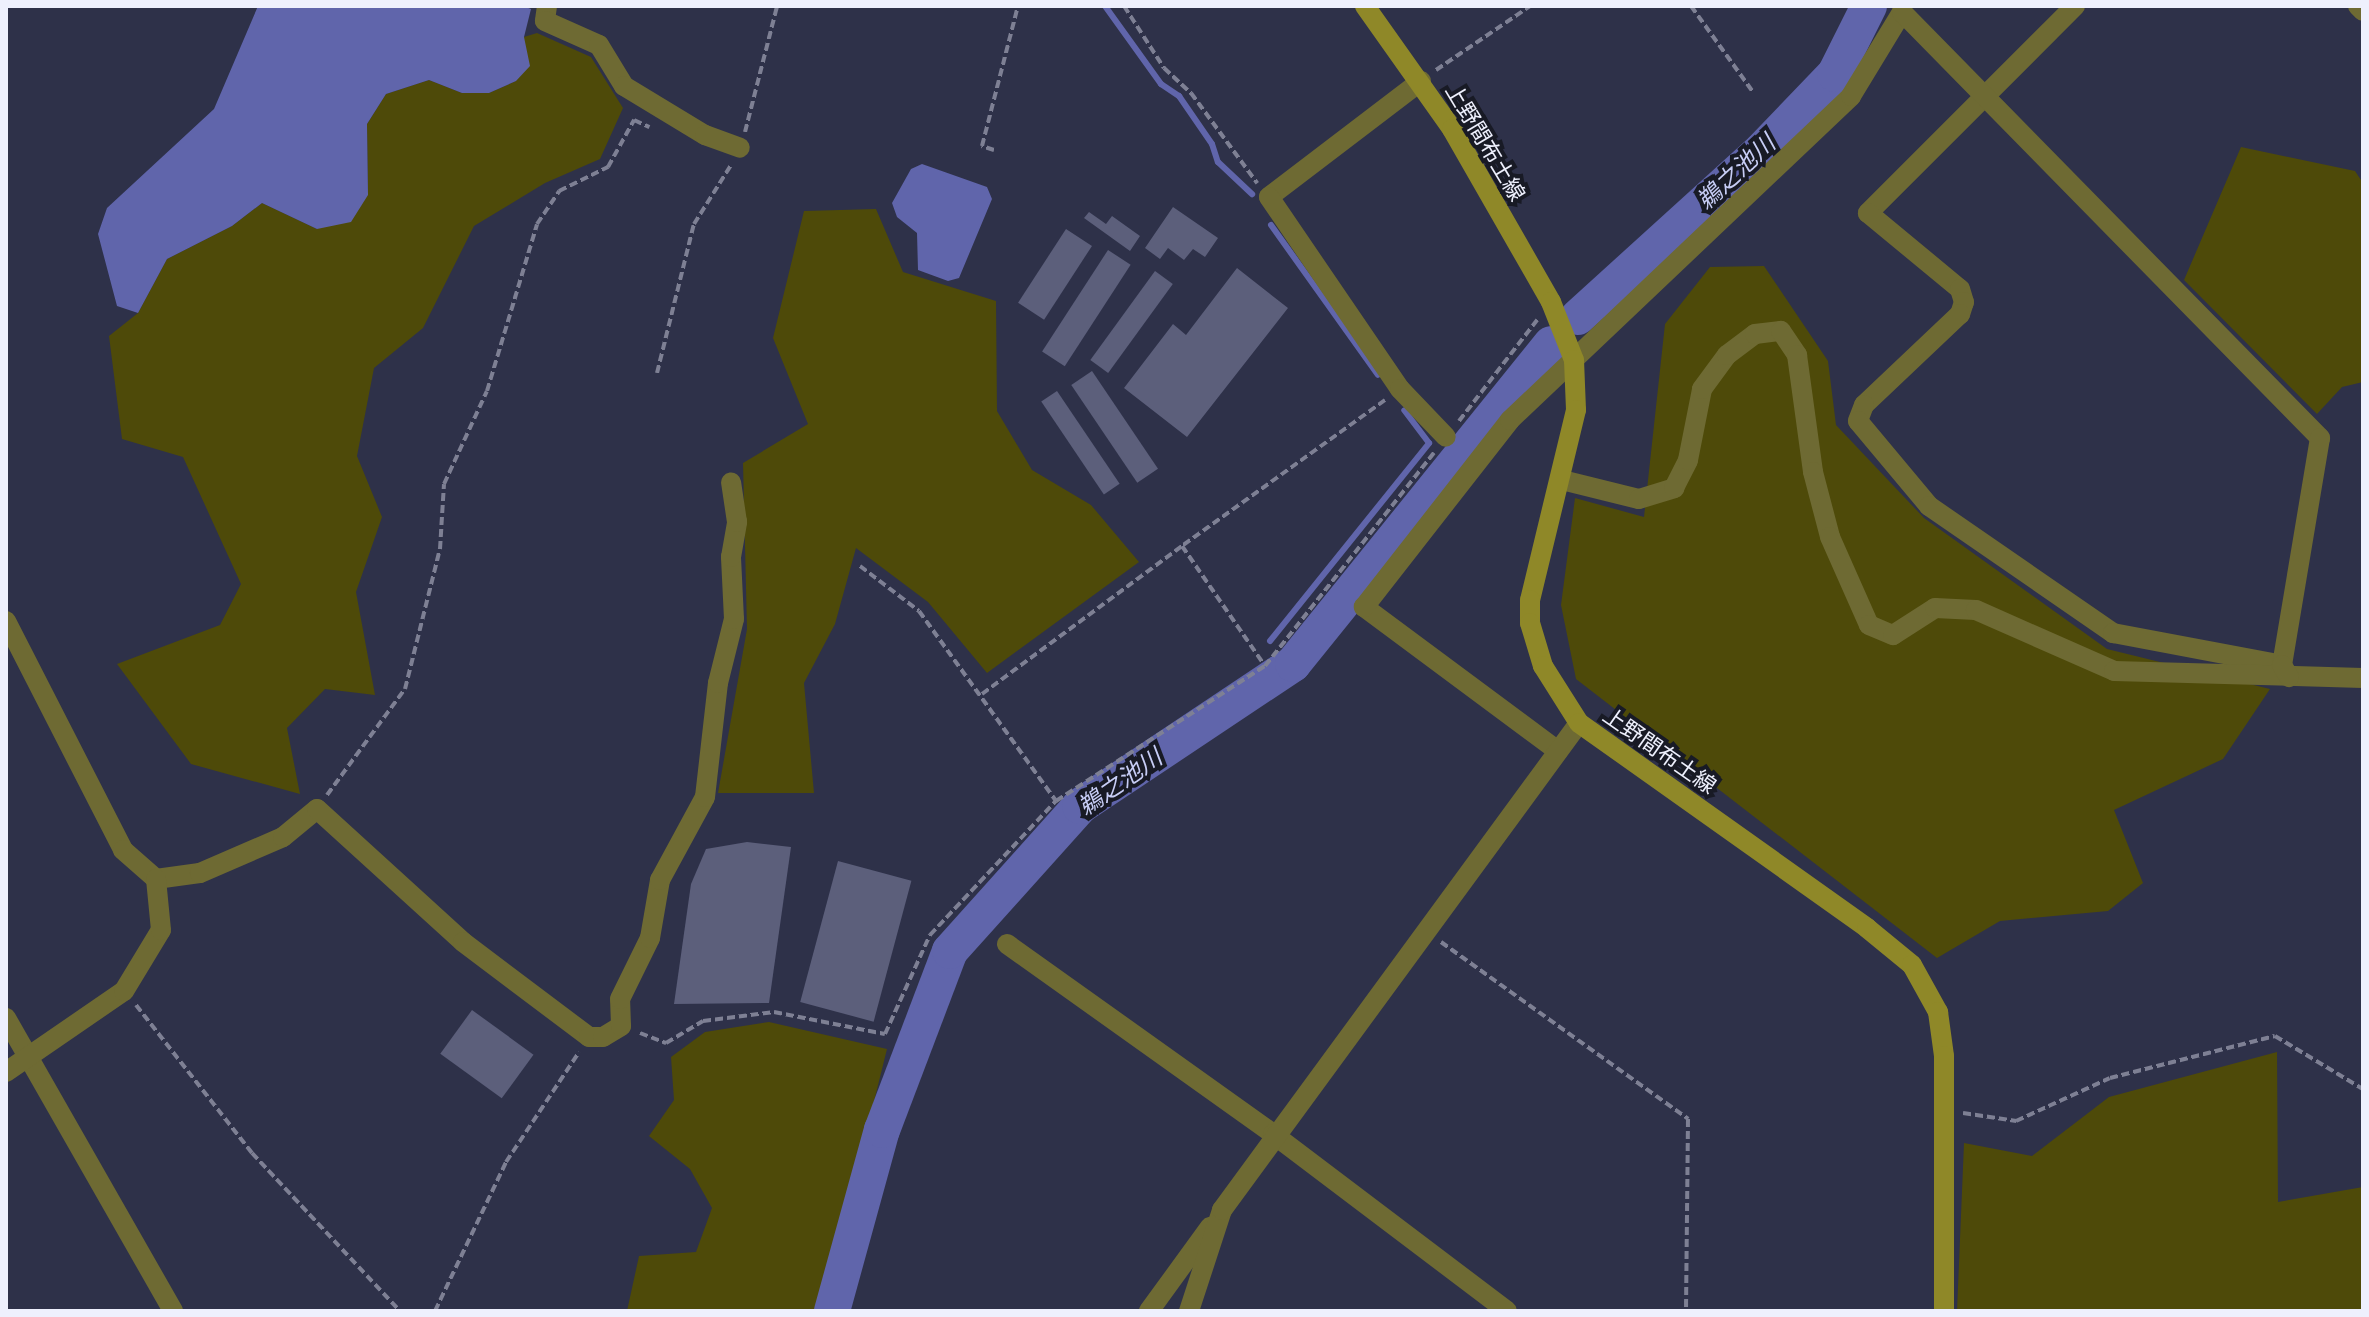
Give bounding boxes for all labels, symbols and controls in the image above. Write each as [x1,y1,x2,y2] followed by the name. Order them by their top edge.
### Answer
[1441,79,1531,205] street label: 上野間布土線
[1691,129,1781,215] water label: 鵜之池川
[1598,701,1722,799] street label: 上野間布土線
[1072,743,1168,821] water label: 鵜之池川

